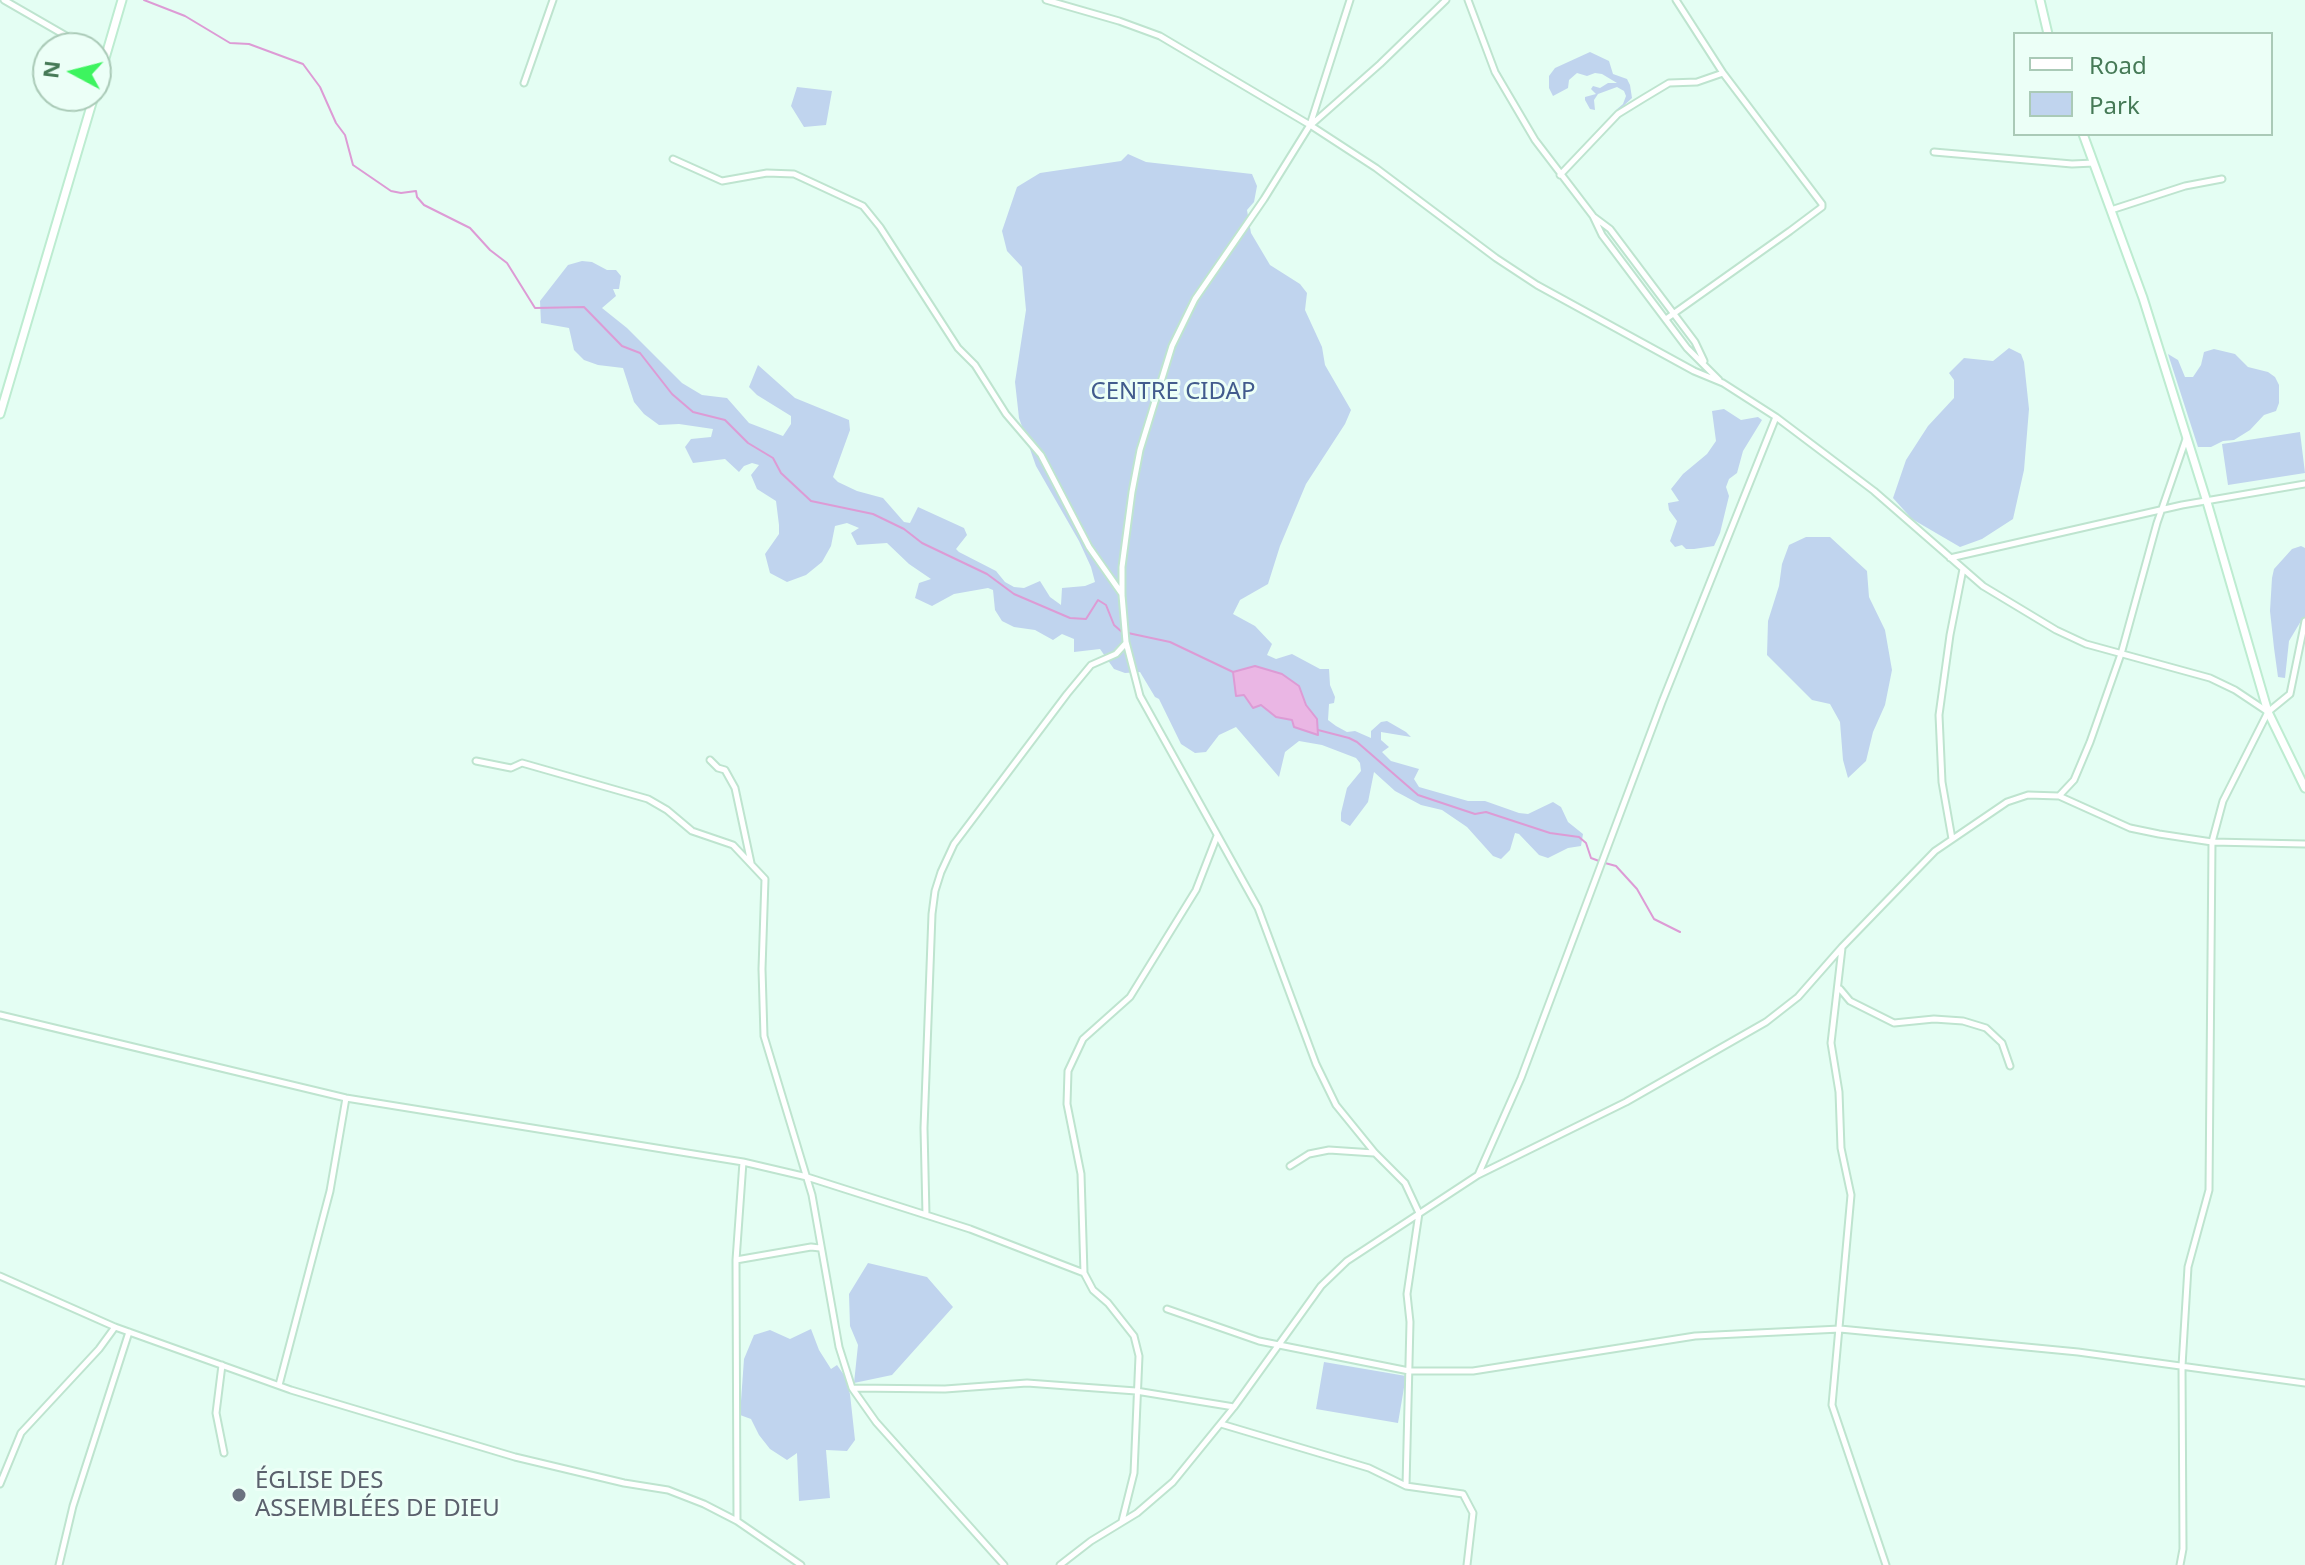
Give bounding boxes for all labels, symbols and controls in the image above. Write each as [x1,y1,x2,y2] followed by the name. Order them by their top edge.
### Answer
[32,32,112,112] north arrow
[2013,32,2273,136] legend
[2089,48,2147,81] text: Road
[34,59,66,80] text: N
[2089,88,2140,121] text: Park
[1091,378,1255,406] park label: CENTRE CIDAP
[255,1467,500,1523] place label: ÉGLISE DES ASSEMBLÉES DE DIEU
[230,1486,248,1504] marker: ÉGLISE DES ASSEMBLÉES DE DIEU

